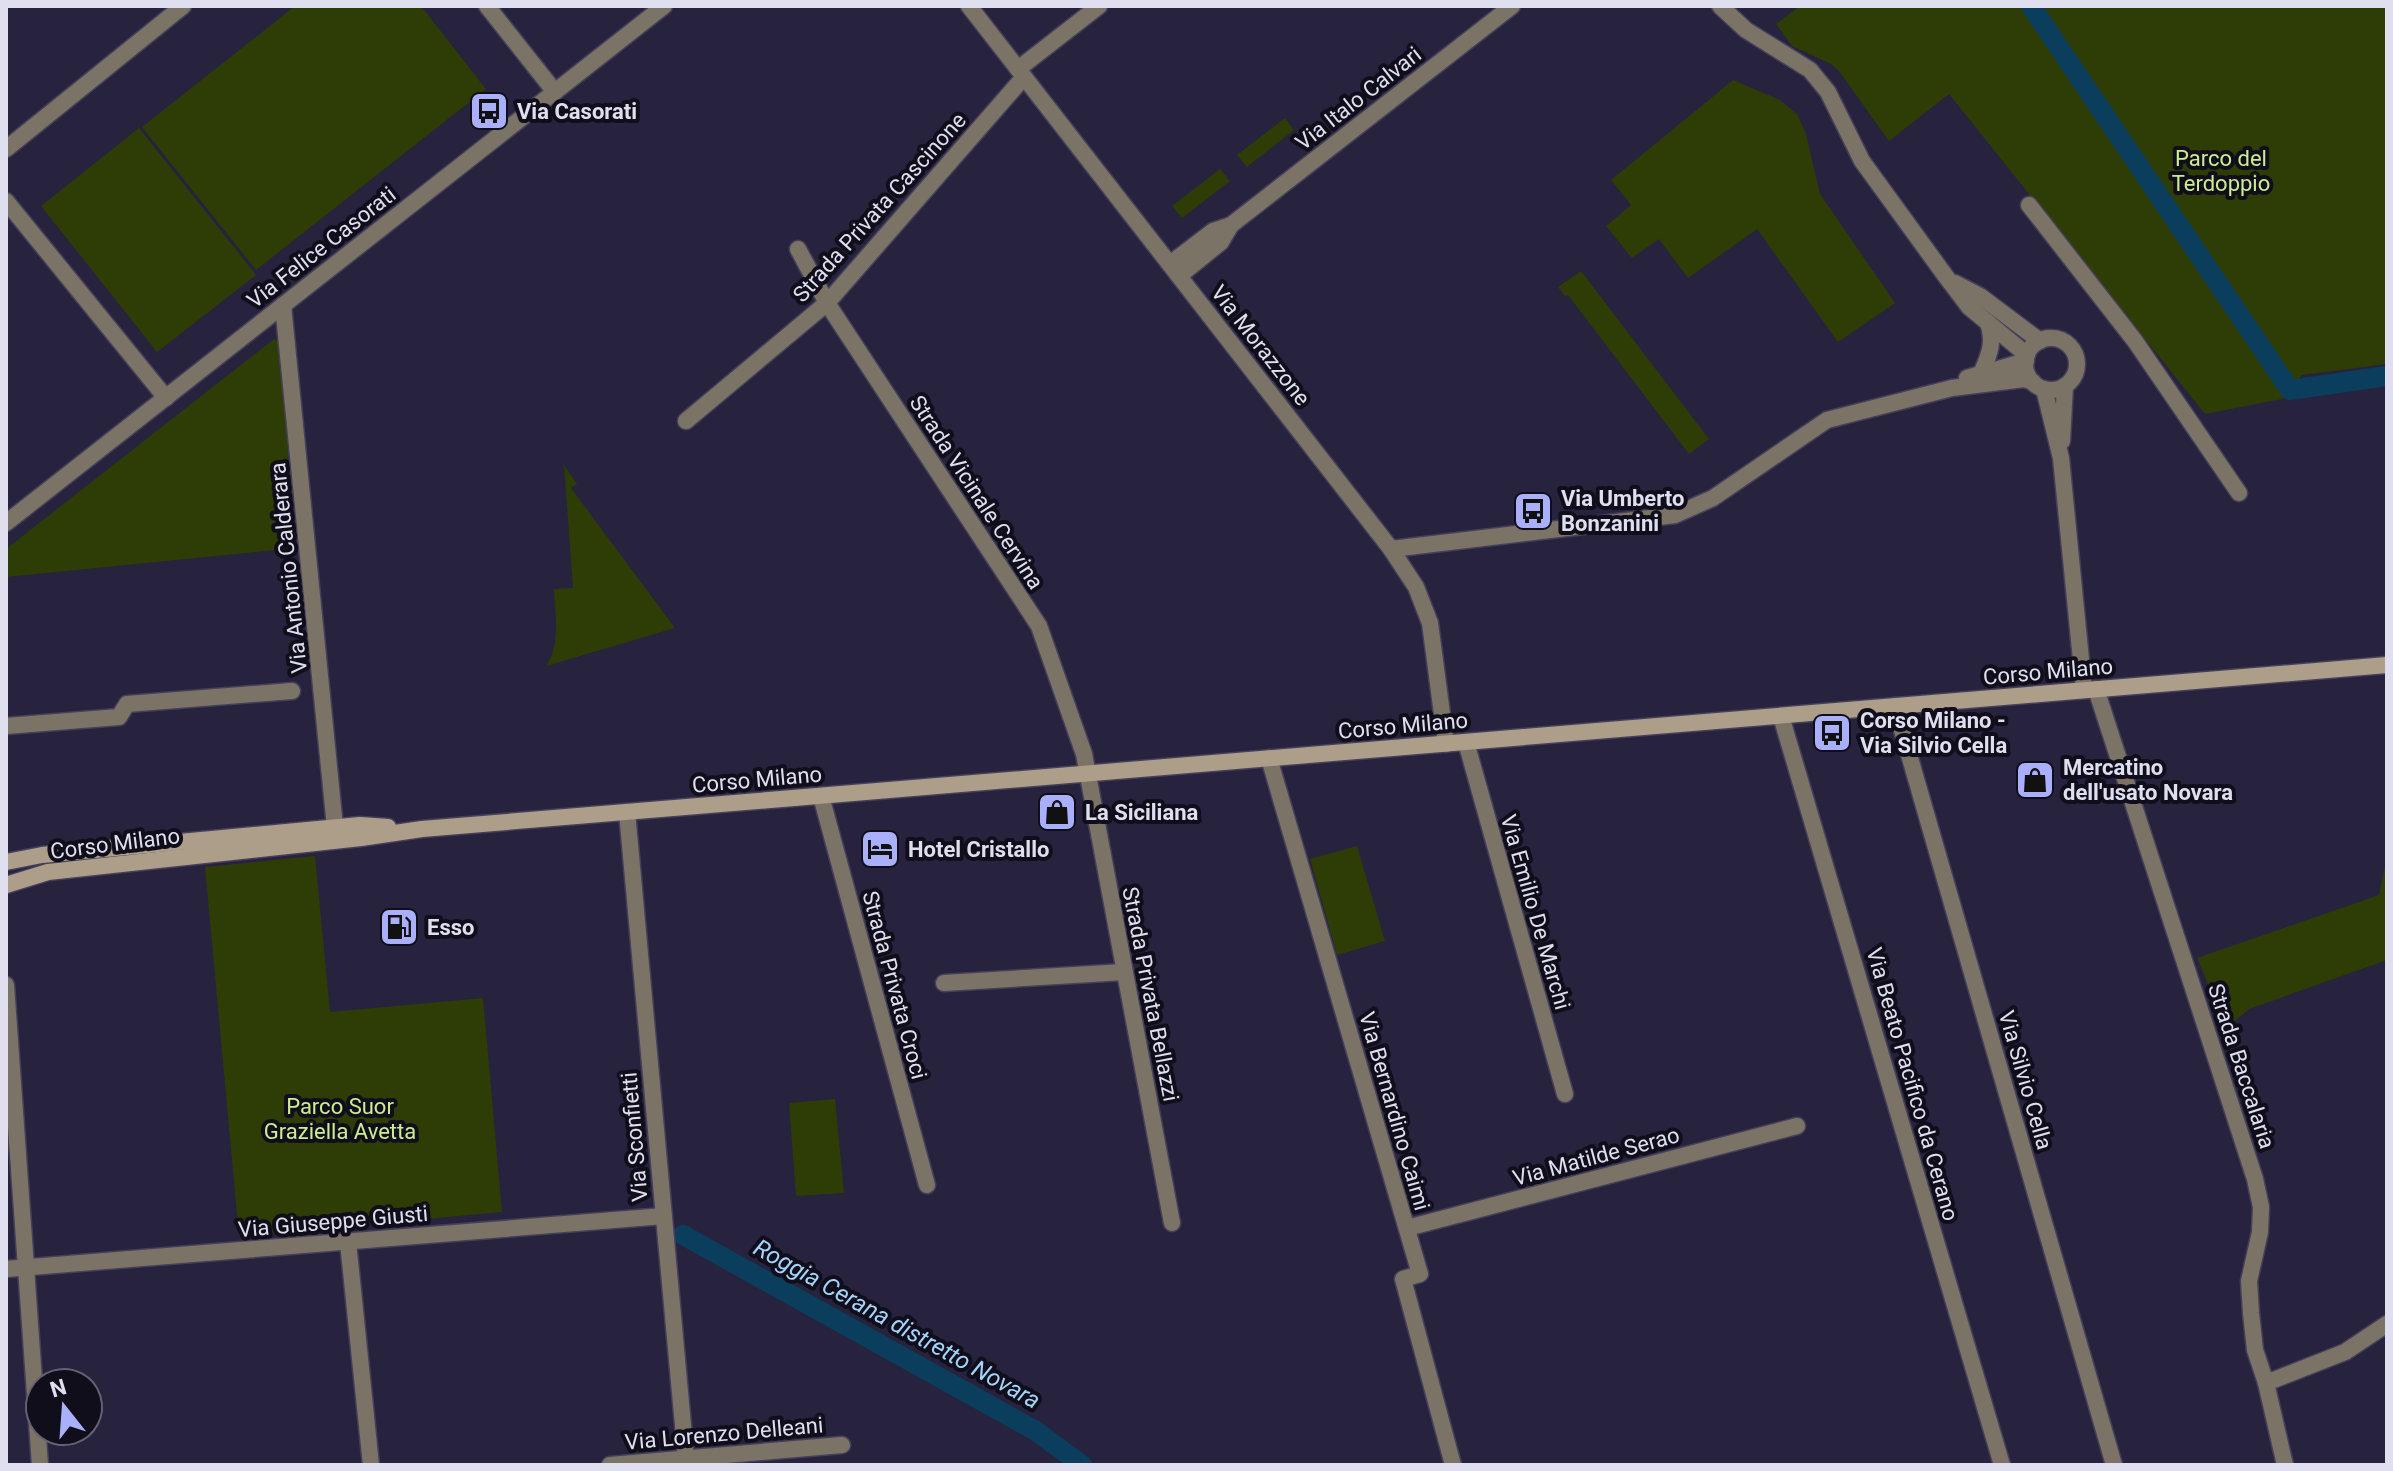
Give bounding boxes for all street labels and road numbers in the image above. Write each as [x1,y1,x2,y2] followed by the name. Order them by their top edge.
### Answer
[1291,42,1426,155] street label: Via Italo Calvari
[788,108,971,307] street label: Strada Privata Cascinone
[242,182,400,313] street label: Via Felice Casorati
[1206,280,1315,410] street label: Via Morazzone
[905,391,1049,594] street label: Strada Vicinale Cervina
[265,461,312,675] street label: Via Antonio Calderara
[1982,653,2114,690] street label: Corso Milano
[1337,707,1469,744] street label: Corso Milano
[691,761,823,798] street label: Corso Milano
[1496,812,1575,1012] street label: Via Emilio De Marchi
[49,823,181,864] street label: Corso Milano
[1117,885,1184,1104] street label: Strada Privata Bellazzi
[857,888,932,1082] street label: Strada Privata Croci
[1862,945,1964,1224] street label: Via Beato Pacifico da Cerano
[2203,981,2280,1152] street label: Strada Baccalaria
[1994,1008,2057,1152] street label: Via Silvio Cella
[1354,1009,1435,1213] street label: Via Bernardino Caimi
[616,1071,653,1203] street label: Via Sconfietti
[1510,1122,1682,1191] street label: Via Matilde Serao
[237,1201,429,1242] street label: Via Giuseppe Giusti
[624,1412,824,1455] street label: Via Lorenzo Delleani

